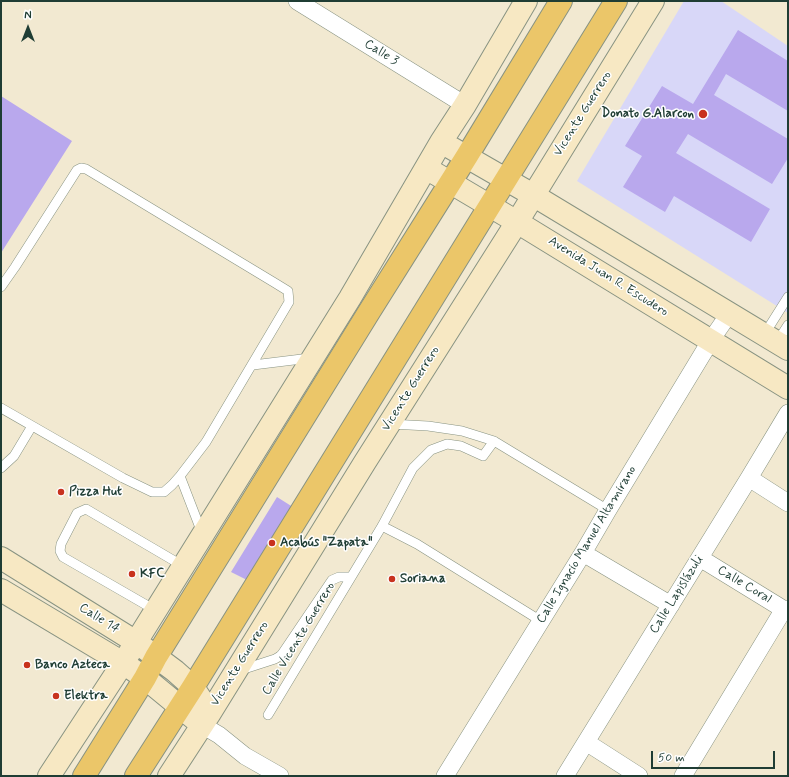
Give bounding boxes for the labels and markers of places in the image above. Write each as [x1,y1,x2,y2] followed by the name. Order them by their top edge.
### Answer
[601,106,694,122] place label: Donato G.Alarcon
[697,108,709,120] marker: Donato G.Alarcon
[69,484,122,500] place label: Pizza Hut
[56,487,66,497] marker: Pizza Hut
[280,535,373,551] place label: Acabús "Zapata"
[267,538,277,548] marker: Acabús "Zapata"
[140,566,165,582] place label: KFC
[127,569,137,579] marker: KFC
[400,571,446,587] place label: Soriana
[387,574,397,584] marker: Soriana
[35,657,110,673] place label: Banco Azteca
[22,660,32,670] marker: Banco Azteca
[64,688,107,704] place label: Elektra
[51,691,61,701] marker: Elektra

